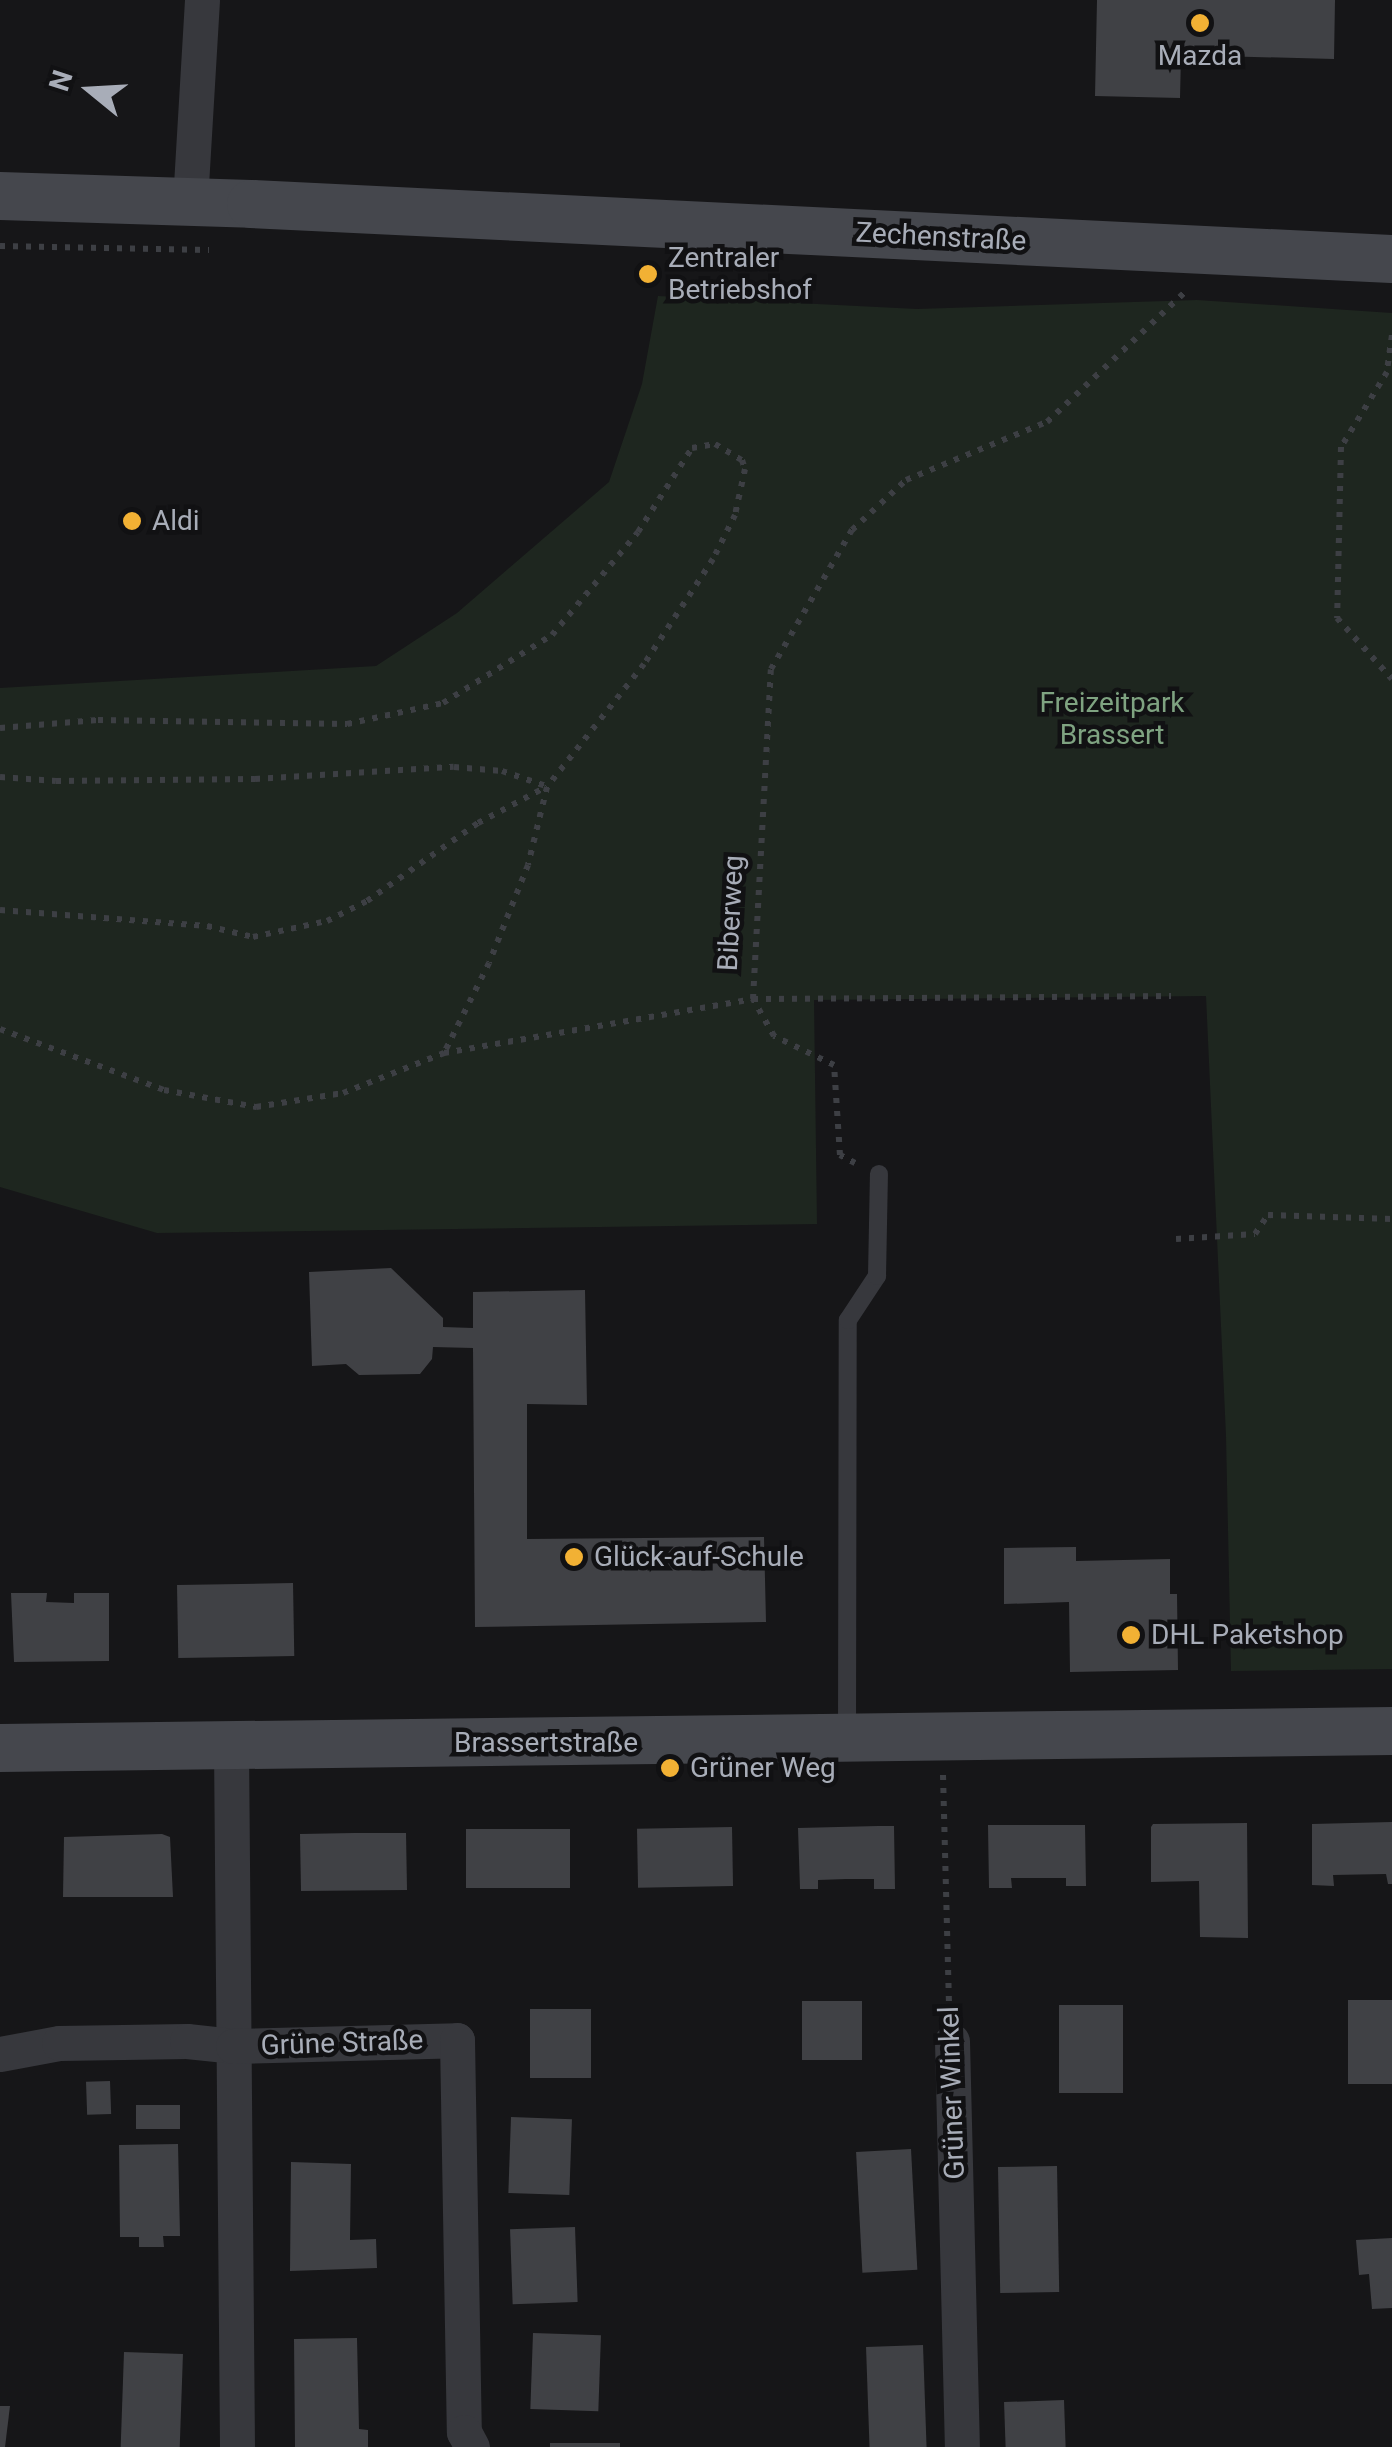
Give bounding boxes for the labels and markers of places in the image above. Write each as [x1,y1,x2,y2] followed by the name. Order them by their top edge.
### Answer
[1189,12,1211,34] marker: Mazda
[1158,39,1242,73] place label: Mazda
[668,241,812,307] place label: Zentraler Betriebshof
[637,263,659,285] marker: Zentraler Betriebshof
[152,504,200,538] place label: Aldi
[121,510,143,532] marker: Aldi
[594,1540,804,1574] place label: Glück-auf-Schule
[563,1546,585,1568] marker: Glück-auf-Schule
[1151,1618,1344,1652] place label: DHL Paketshop
[1120,1624,1142,1646] marker: DHL Paketshop
[690,1751,836,1785] place label: Grüner Weg
[659,1757,681,1779] marker: Grüner Weg

